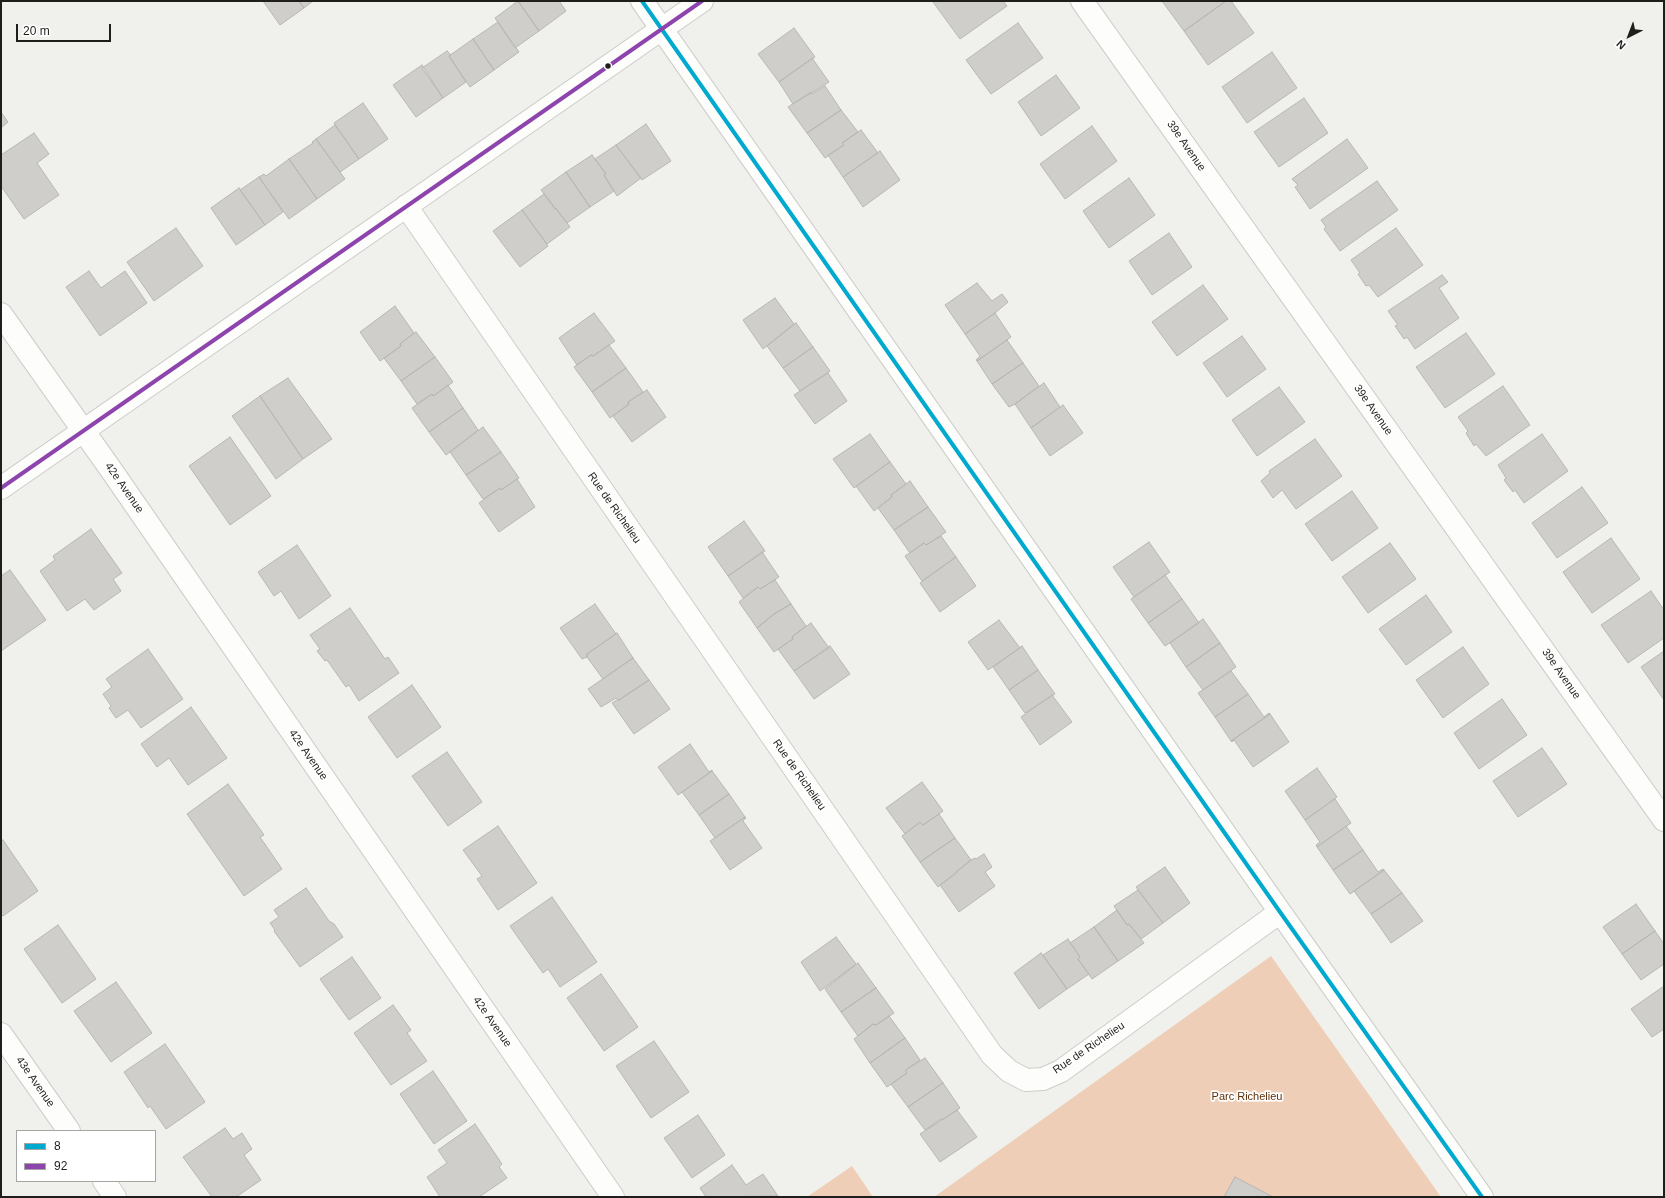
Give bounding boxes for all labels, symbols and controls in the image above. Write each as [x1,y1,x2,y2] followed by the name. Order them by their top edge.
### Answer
[18,16,113,42] scale bar
[1609,16,1649,56] north arrow
[23,24,50,38] text: 20 m
[1614,38,1628,52] text: N
[603,61,613,71] unlabelled marker
[1164,118,1208,174] street label: 39e Avenue
[1351,382,1395,438] street label: 39e Avenue
[102,460,146,516] street label: 42e Avenue
[585,470,643,546] street label: Rue de Richelieu
[1539,646,1583,702] street label: 39e Avenue
[286,727,330,783] street label: 42e Avenue
[770,737,828,813] street label: Rue de Richelieu
[470,994,514,1050] street label: 42e Avenue
[1051,1019,1127,1077] street label: Rue de Richelieu
[13,1054,57,1110] street label: 43e Avenue
[1212,1090,1282,1104] park label: Parc Richelieu
[16,1130,156,1182] legend
[54,1139,61,1153] text: 8
[54,1159,67,1173] text: 92

